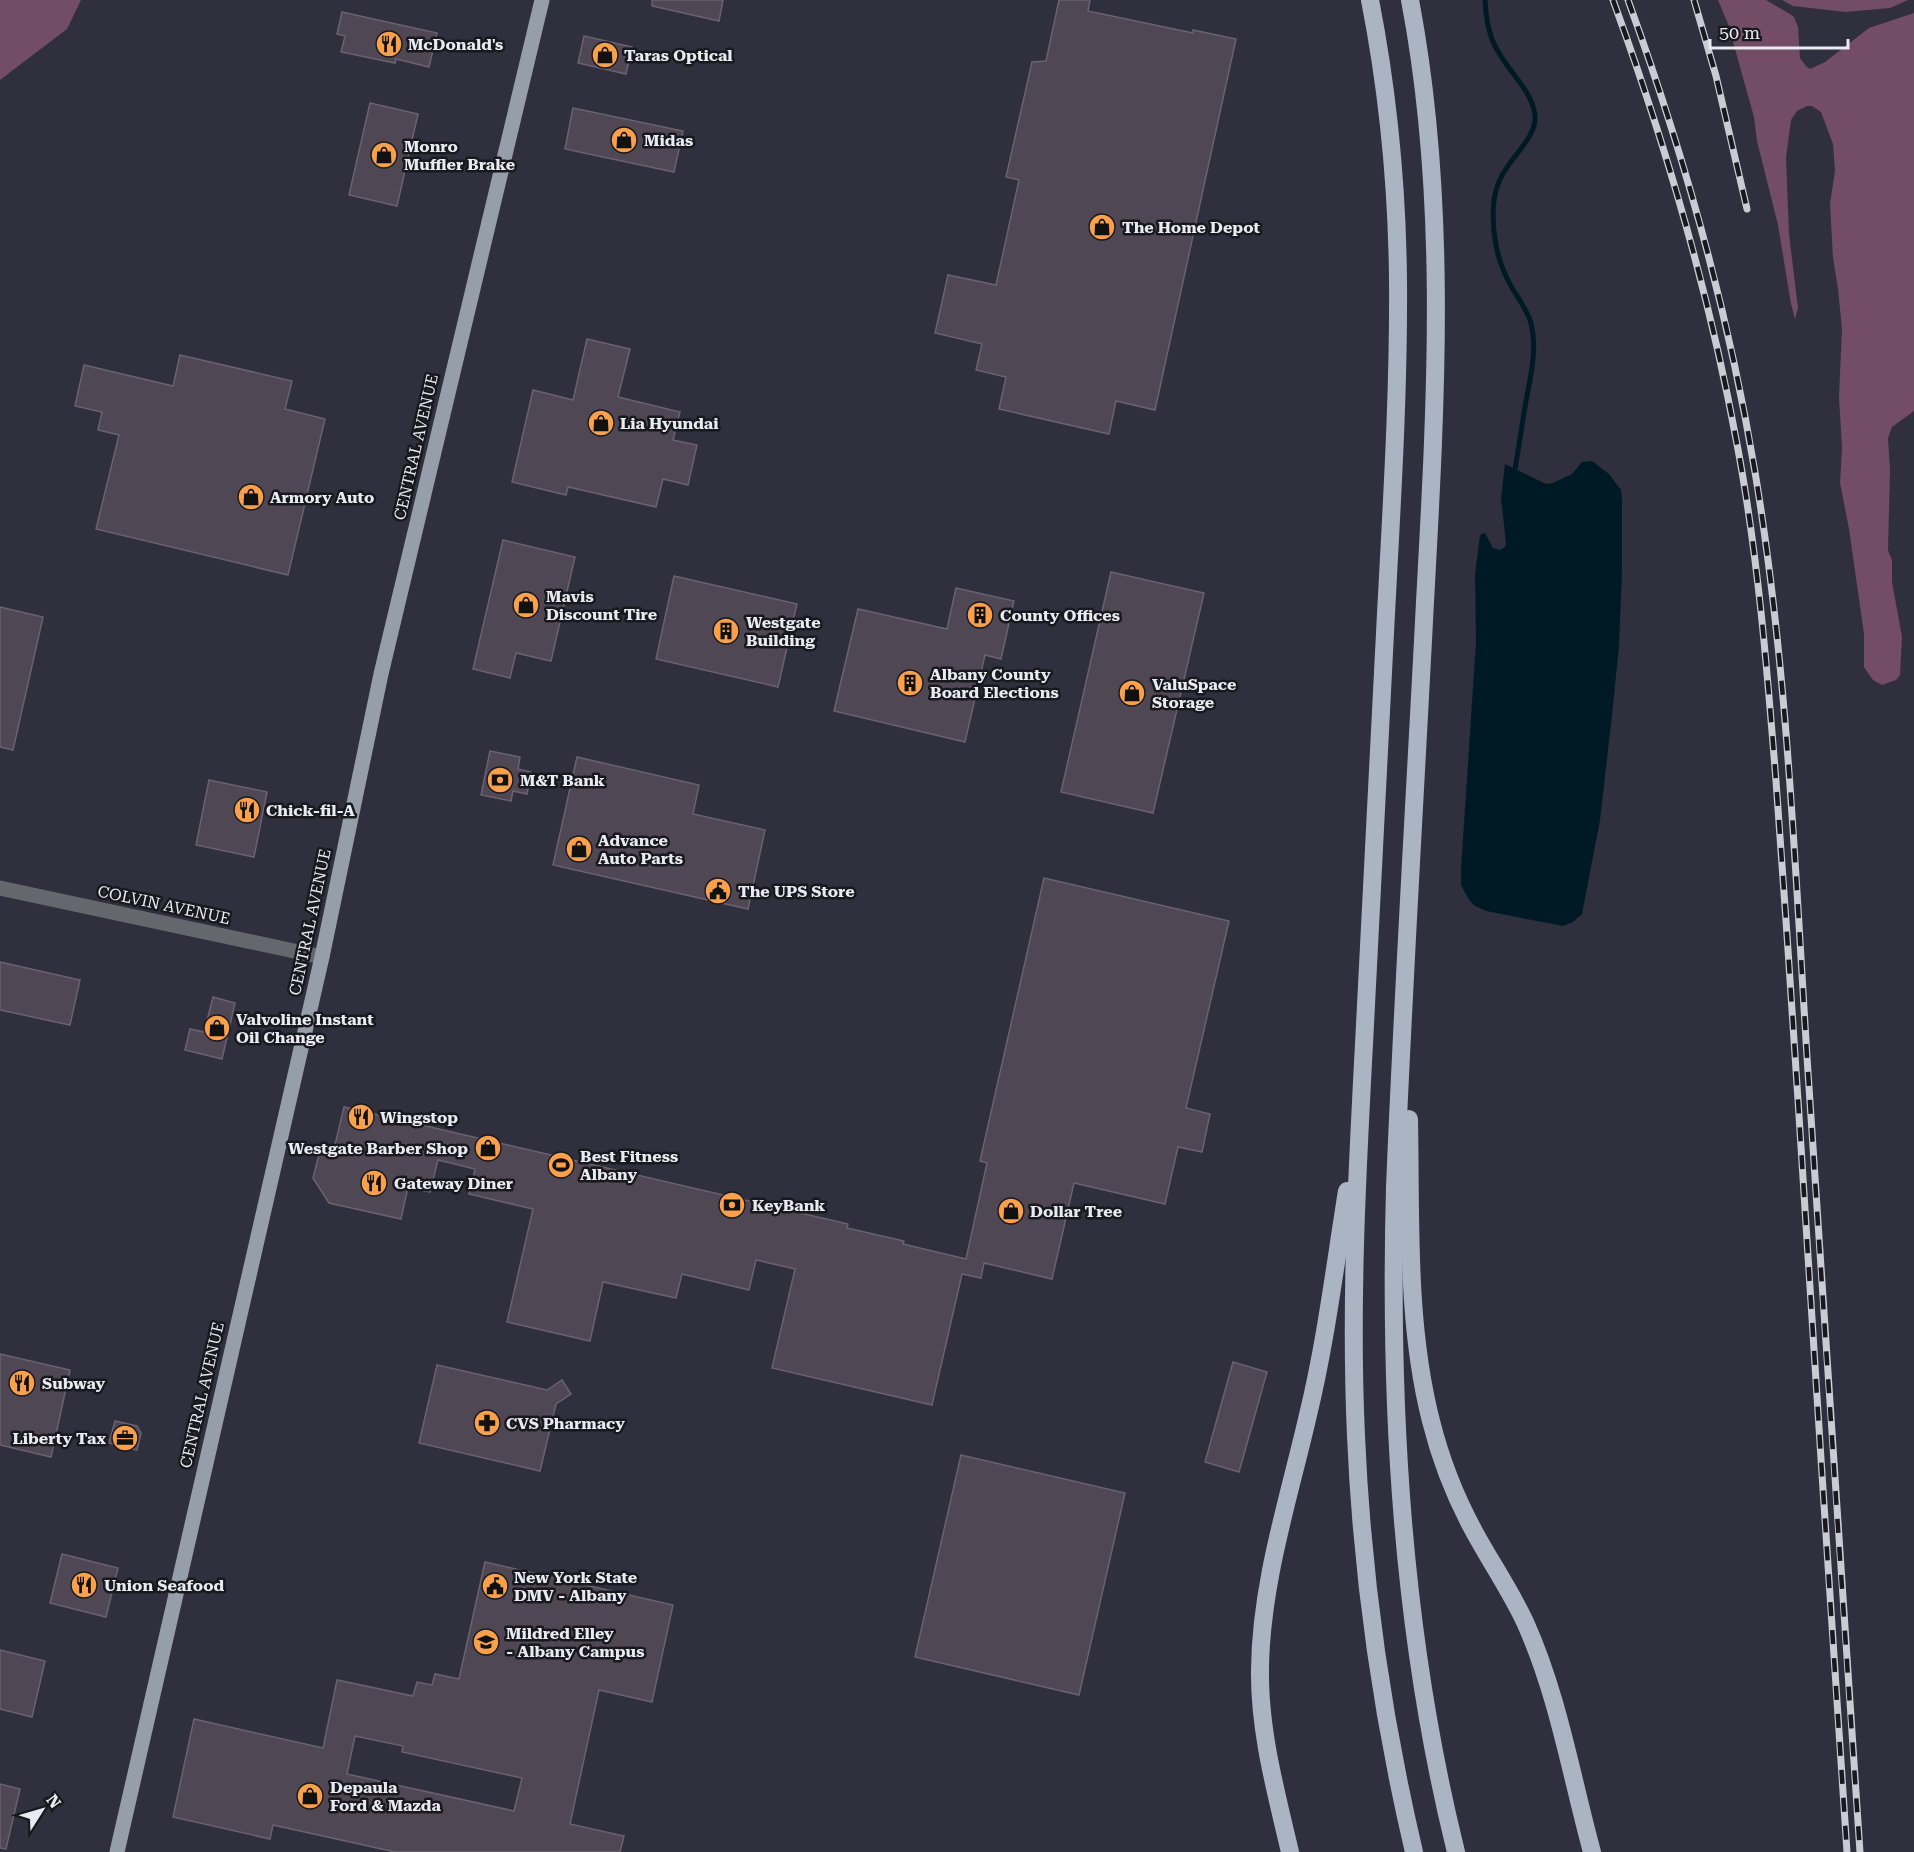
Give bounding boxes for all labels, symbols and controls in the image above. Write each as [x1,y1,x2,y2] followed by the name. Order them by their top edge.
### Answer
[1710,12,1848,50] scale bar
[1719,22,1760,43] text: 50 m
[374,29,404,59] restaurant icon: McDonald's
[408,35,503,54] place label: McDonald's
[590,40,620,70] shop icon: Taras Optical
[624,46,733,65] place label: Taras Optical
[609,125,639,155] shop icon: Midas
[644,131,693,150] place label: Midas
[404,137,515,174] place label: Monro Muffler Brake
[369,140,399,170] shop icon: Monro Muffler Brake
[1087,212,1117,242] shop icon: The Home Depot
[1122,218,1260,237] place label: The Home Depot
[390,372,442,522] street label: CENTRAL AVENUE
[586,408,616,438] shop icon: Lia Hyundai
[620,414,719,433] place label: Lia Hyundai
[236,482,266,512] shop icon: Armory Auto
[270,488,374,507] place label: Armory Auto
[546,587,657,624] place label: Mavis Discount Tire
[511,590,541,620] shop icon: Mavis Discount Tire
[965,600,995,630] building icon: County Offices
[1000,606,1120,625] place label: County Offices
[746,613,821,650] place label: Westgate Building
[711,616,741,646] building icon: Westgate Building
[930,665,1059,702] place label: Albany County Board Elections
[895,668,925,698] building icon: Albany County Board Elections
[1152,675,1236,712] place label: ValuSpace Storage
[1117,678,1147,708] shop icon: ValuSpace Storage
[485,765,515,795] bank icon: M&T Bank
[520,771,605,790] place label: M&T Bank
[232,795,262,825] restaurant icon: Chick-fil-A
[266,801,355,820] place label: Chick-fil-A
[598,831,683,868] place label: Advance Auto Parts
[564,834,594,864] shop icon: Advance Auto Parts
[285,847,335,997] street label: CENTRAL AVENUE
[703,876,733,906] public building icon: The UPS Store
[96,882,232,928] street label: COLVIN AVENUE
[738,882,855,901] place label: The UPS Store
[236,1010,374,1047] place label: Valvoline Instant Oil Change
[202,1013,232,1043] shop icon: Valvoline Instant Oil Change
[346,1102,376,1132] restaurant icon: Wingstop
[380,1108,458,1127] place label: Wingstop
[473,1133,503,1163] shop icon: Westgate Barber Shop
[288,1139,468,1158] place label: Westgate Barber Shop
[580,1147,678,1184] place label: Best Fitness Albany
[546,1150,576,1180] sports icon: Best Fitness Albany
[359,1168,389,1198] restaurant icon: Gateway Diner
[394,1174,513,1193] place label: Gateway Diner
[717,1190,747,1220] bank icon: KeyBank
[752,1196,825,1215] place label: KeyBank
[996,1196,1026,1226] shop icon: Dollar Tree
[1030,1202,1122,1221] place label: Dollar Tree
[176,1320,228,1470] street label: CENTRAL AVENUE
[7,1368,37,1398] restaurant icon: Subway
[42,1374,106,1393] place label: Subway
[472,1408,502,1438] pharmacy icon: CVS Pharmacy
[506,1414,625,1433] place label: CVS Pharmacy
[110,1423,140,1453] office icon: Liberty Tax
[13,1429,107,1448] place label: Liberty Tax
[514,1568,637,1605] place label: New York State DMV - Albany
[69,1570,99,1600] restaurant icon: Union Seafood
[480,1571,510,1601] public building icon: New York State DMV - Albany
[104,1576,225,1595] place label: Union Seafood
[506,1624,644,1661] place label: Mildred Elley - Albany Campus
[471,1627,501,1657] school or university icon: Mildred Elley - Albany Campus
[330,1778,442,1815] place label: Depaula Ford & Mazda
[12,1780,72,1840] north arrow
[295,1781,325,1811] shop icon: Depaula Ford & Mazda
[42,1791,65,1812] text: N

